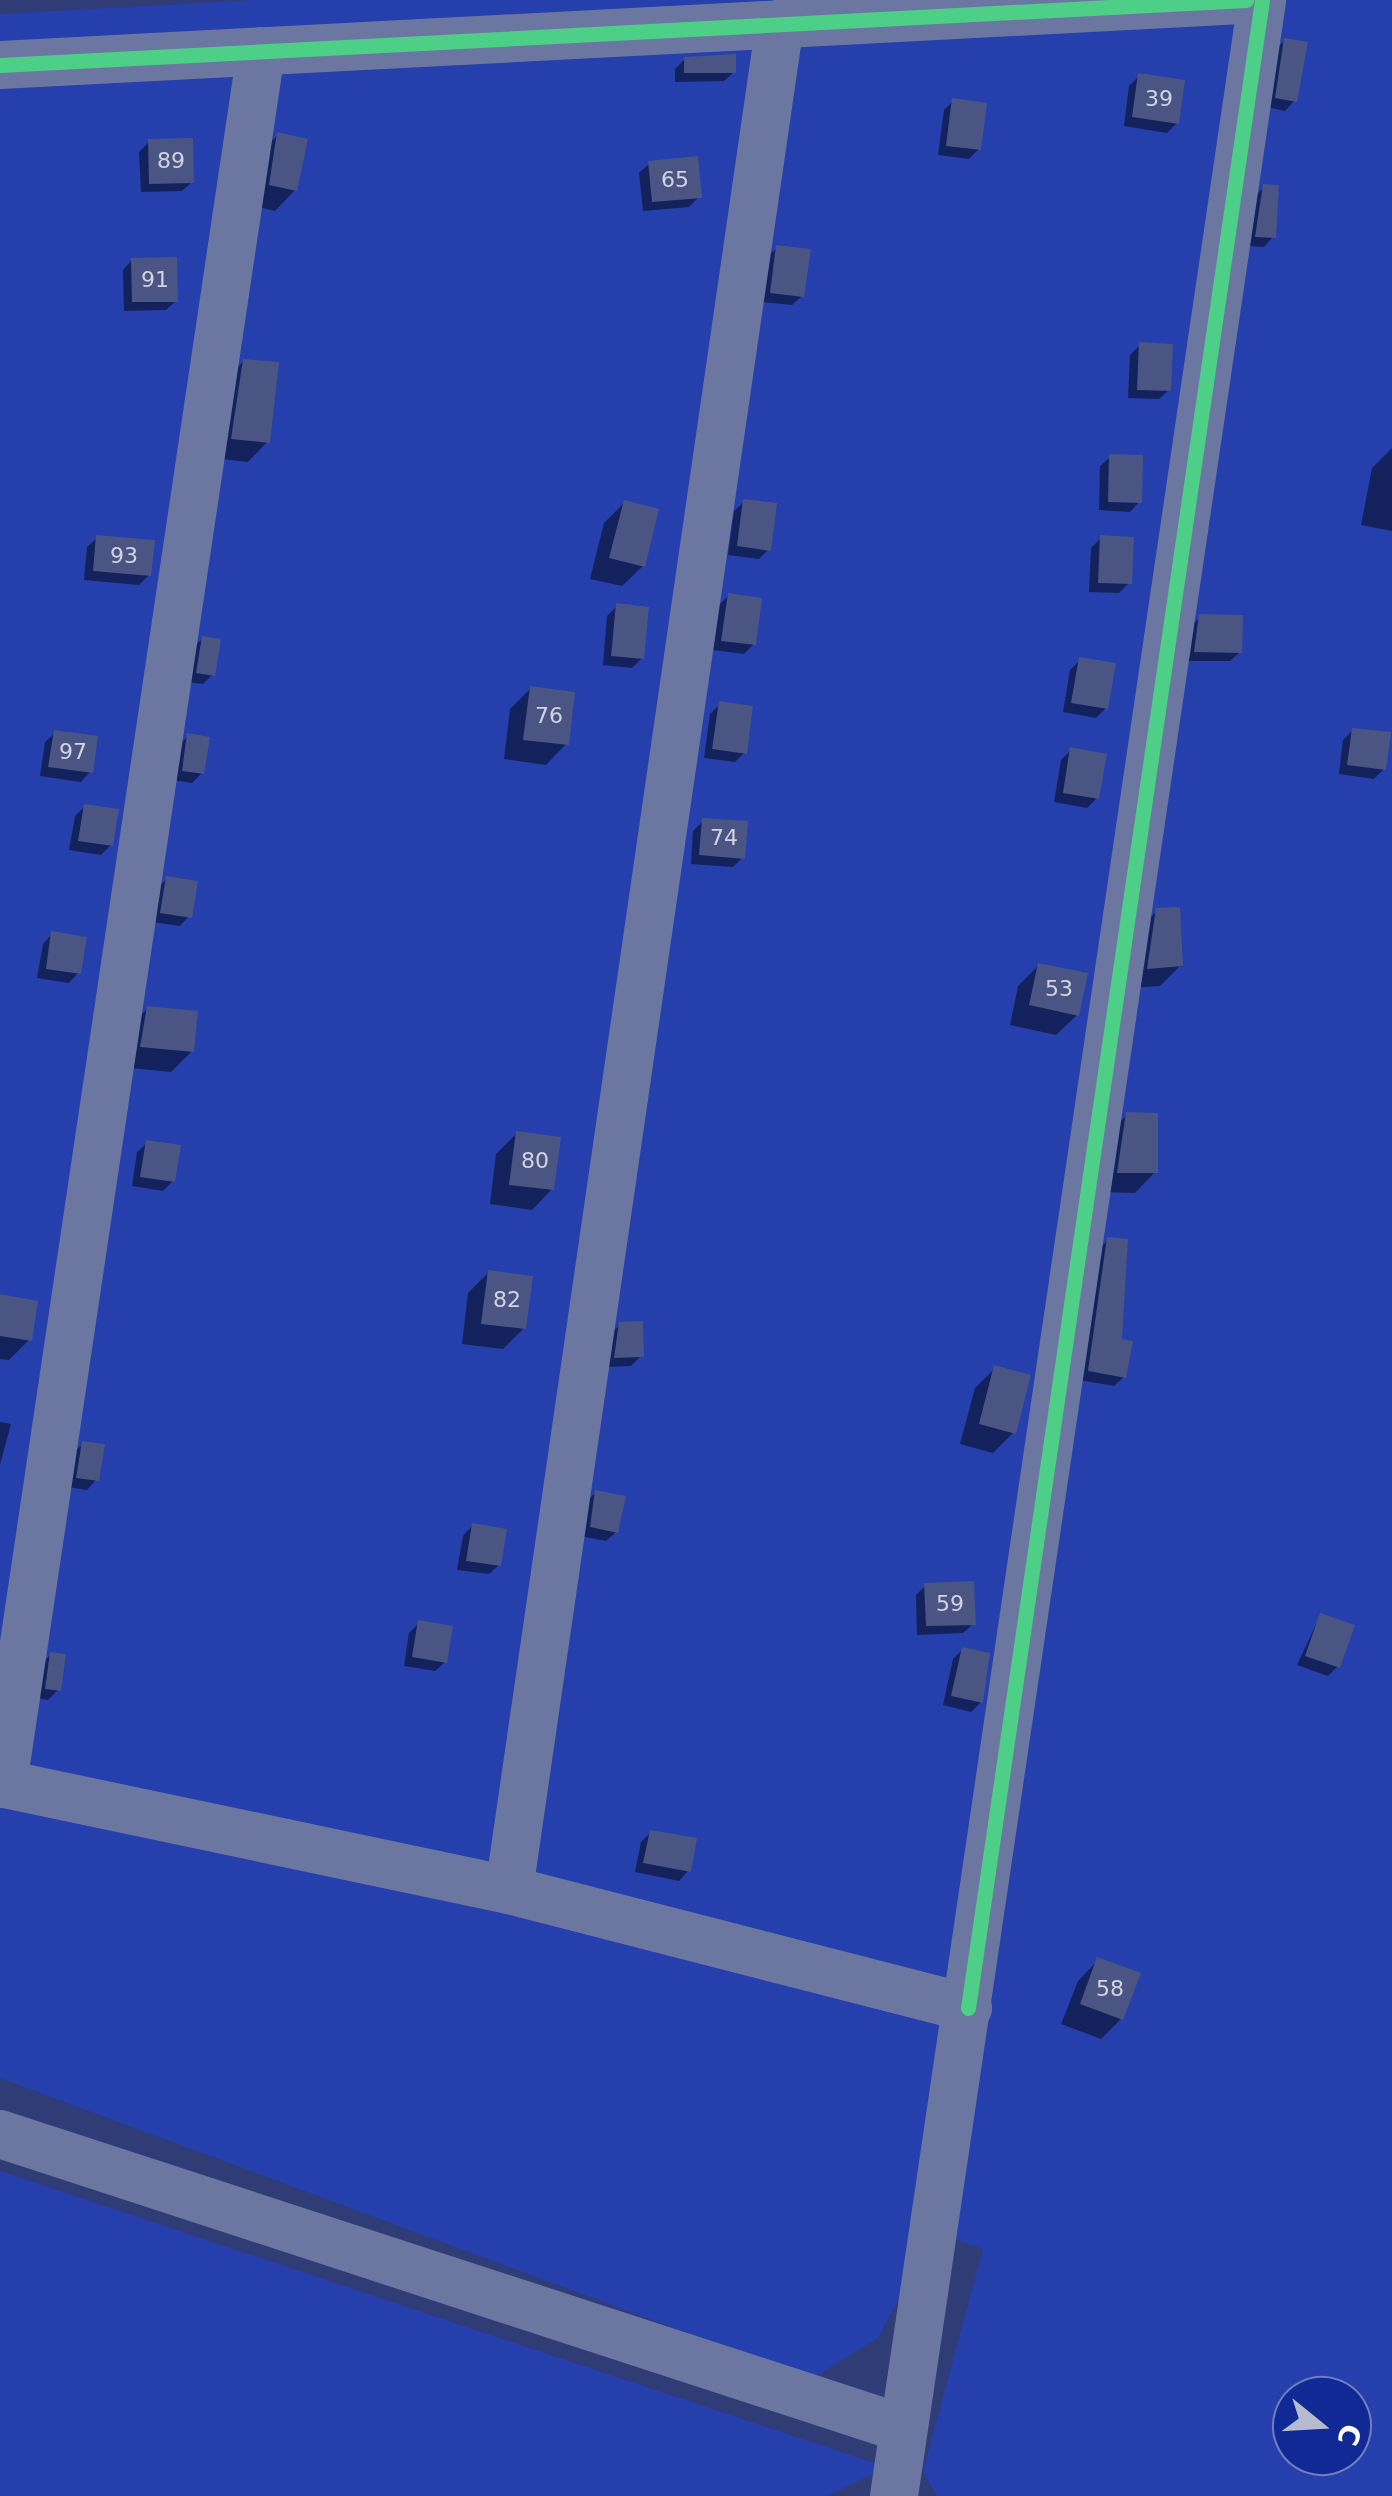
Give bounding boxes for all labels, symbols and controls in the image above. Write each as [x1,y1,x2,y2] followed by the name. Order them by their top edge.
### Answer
[1145,86,1173,112] house number: 39
[157,148,185,174] house number: 89
[661,167,689,193] house number: 65
[141,267,169,293] house number: 91
[110,543,138,569] house number: 93
[535,703,563,729] house number: 76
[59,739,87,765] house number: 97
[710,825,738,851] house number: 74
[1045,976,1073,1002] house number: 53
[521,1148,549,1174] house number: 80
[493,1287,521,1313] house number: 82
[936,1591,964,1617] house number: 59
[1096,1976,1124,2002] house number: 58
[1272,2376,1372,2476] north arrow
[1330,2420,1368,2450] text: С

